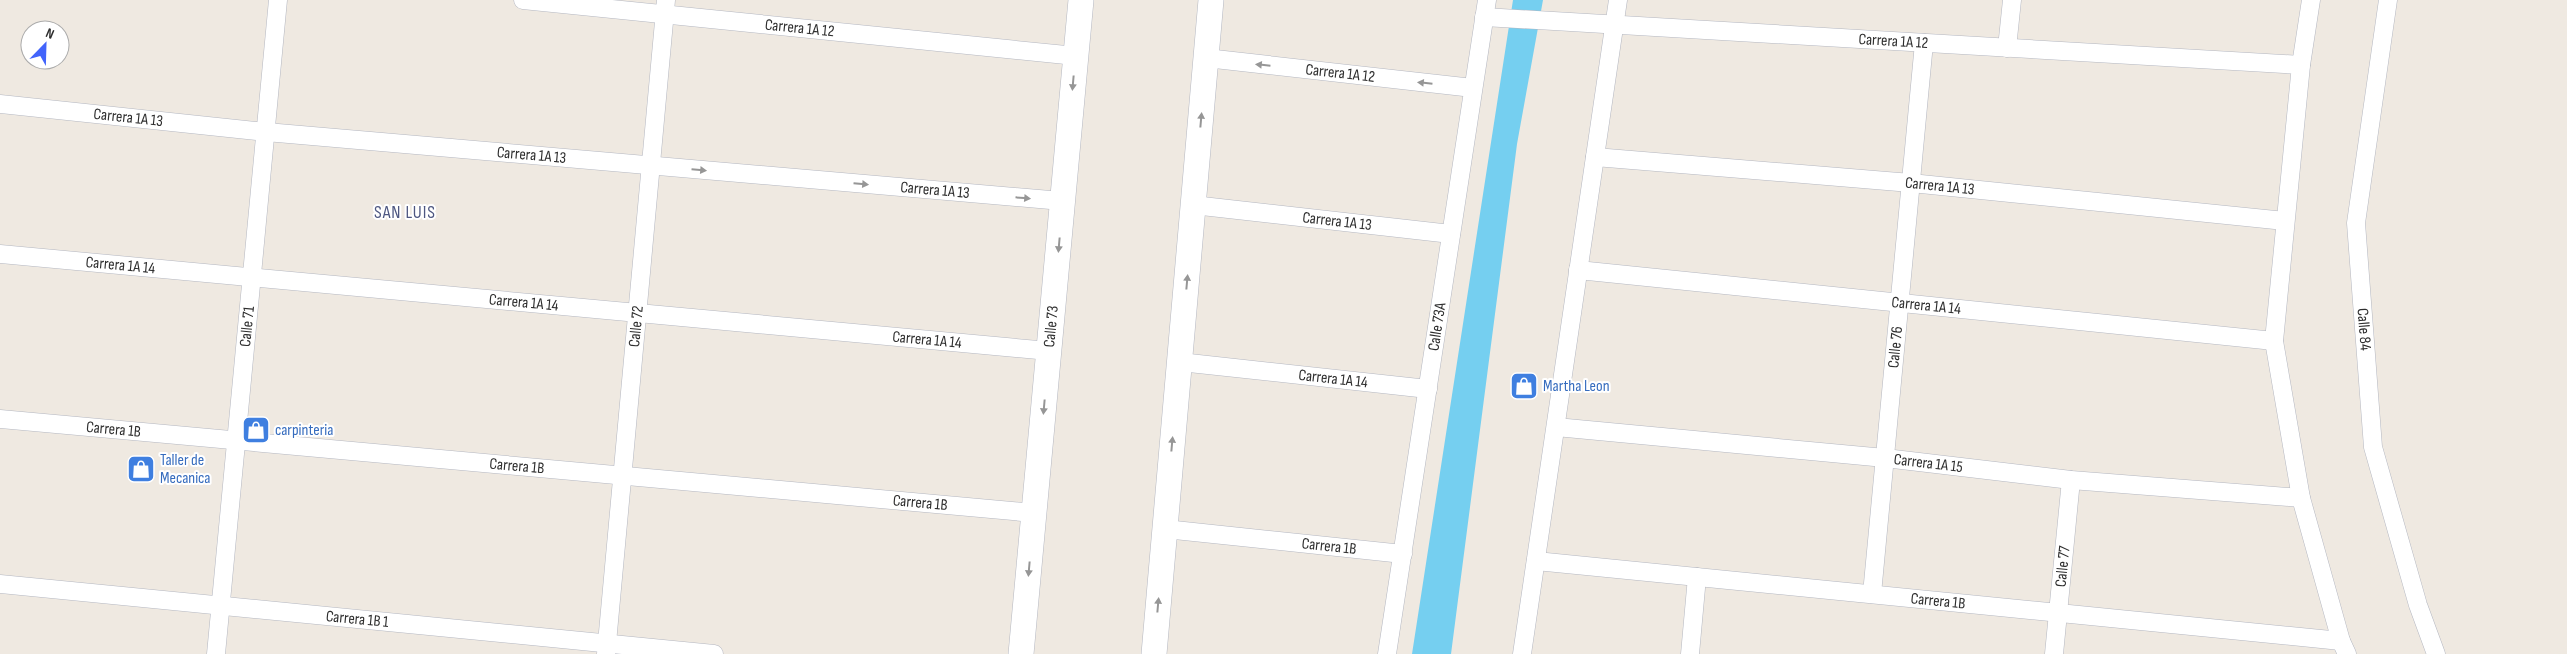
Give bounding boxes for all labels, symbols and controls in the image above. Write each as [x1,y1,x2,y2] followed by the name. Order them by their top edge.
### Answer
[764,15,835,41] street label: Carrera 1A 12
[20,20,70,70] north arrow
[43,24,57,43] text: N
[1858,30,1929,53] street label: Carrera 1A 12
[1304,60,1376,86] street label: Carrera 1A 12
[1255,61,1271,69] one-way arrow
[1069,76,1077,92] one-way arrow
[1417,79,1433,87] one-way arrow
[93,104,164,131] street label: Carrera 1A 13
[1197,111,1205,127] one-way arrow
[496,143,567,167] street label: Carrera 1A 13
[691,167,707,175] one-way arrow
[1904,173,1975,199] street label: Carrera 1A 13
[899,178,971,202] street label: Carrera 1A 13
[853,180,869,188] one-way arrow
[1015,194,1031,202] one-way arrow
[374,202,436,223] district label: SAN LUIS
[1301,208,1373,235] street label: Carrera 1A 13
[1054,238,1062,254] one-way arrow
[85,252,156,278] street label: Carrera 1A 14
[1183,273,1191,289] one-way arrow
[488,290,560,315] street label: Carrera 1A 14
[1891,293,1962,319] street label: Carrera 1A 14
[1424,301,1450,352] street label: Calle 73A
[236,305,258,348] street label: Calle 71
[625,305,647,348] street label: Calle 72
[1040,305,1062,348] street label: Calle 73
[2353,307,2375,352] street label: Calle 84
[1884,325,1907,369] street label: Calle 76
[891,327,963,352] street label: Carrera 1A 14
[1297,365,1369,392] street label: Carrera 1A 14
[1509,371,1539,401] shop icon: Martha Leon
[1543,377,1610,396] place label: Martha Leon
[1040,399,1048,415] one-way arrow
[241,415,271,445] shop icon: carpinteria
[85,417,142,441] street label: Carrera 1B
[275,421,333,440] place label: carpinteria
[1169,435,1177,451] one-way arrow
[1893,450,1964,477] street label: Carrera 1A 15
[160,451,210,488] place label: Taller de Mecanica
[126,454,156,484] shop icon: Taller de Mecanica
[489,454,545,478] street label: Carrera 1B
[892,491,948,515] street label: Carrera 1B
[1301,534,1357,559] street label: Carrera 1B
[2051,544,2074,588] street label: Calle 77
[1025,561,1033,577] one-way arrow
[1910,589,1966,613] street label: Carrera 1B
[1155,597,1163,613] one-way arrow
[325,606,390,632] street label: Carrera 1B 1

